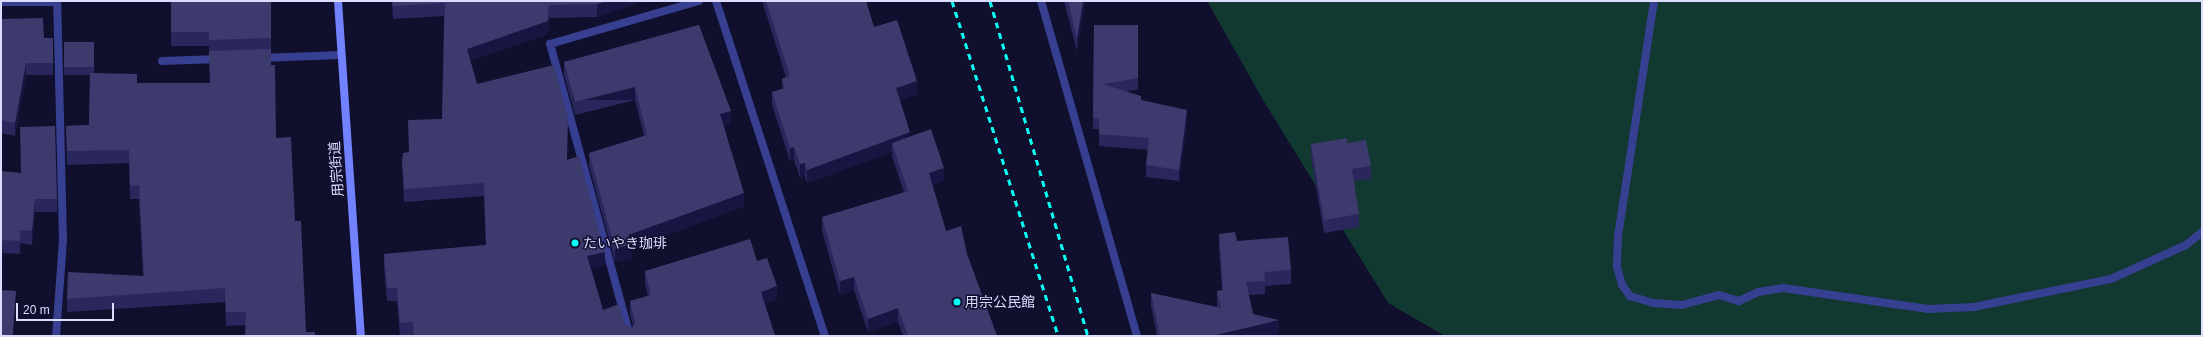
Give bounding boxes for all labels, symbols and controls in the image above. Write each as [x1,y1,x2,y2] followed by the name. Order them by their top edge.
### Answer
[326,140,346,198] street label: 用宗街道
[583,235,667,251] place label: たいやき珈琲
[570,238,580,248] marker: たいやき珈琲
[965,294,1035,310] place label: 用宗公民館
[18,295,116,321] scale bar
[952,297,962,307] marker: 用宗公民館
[23,303,50,317] text: 20 m

